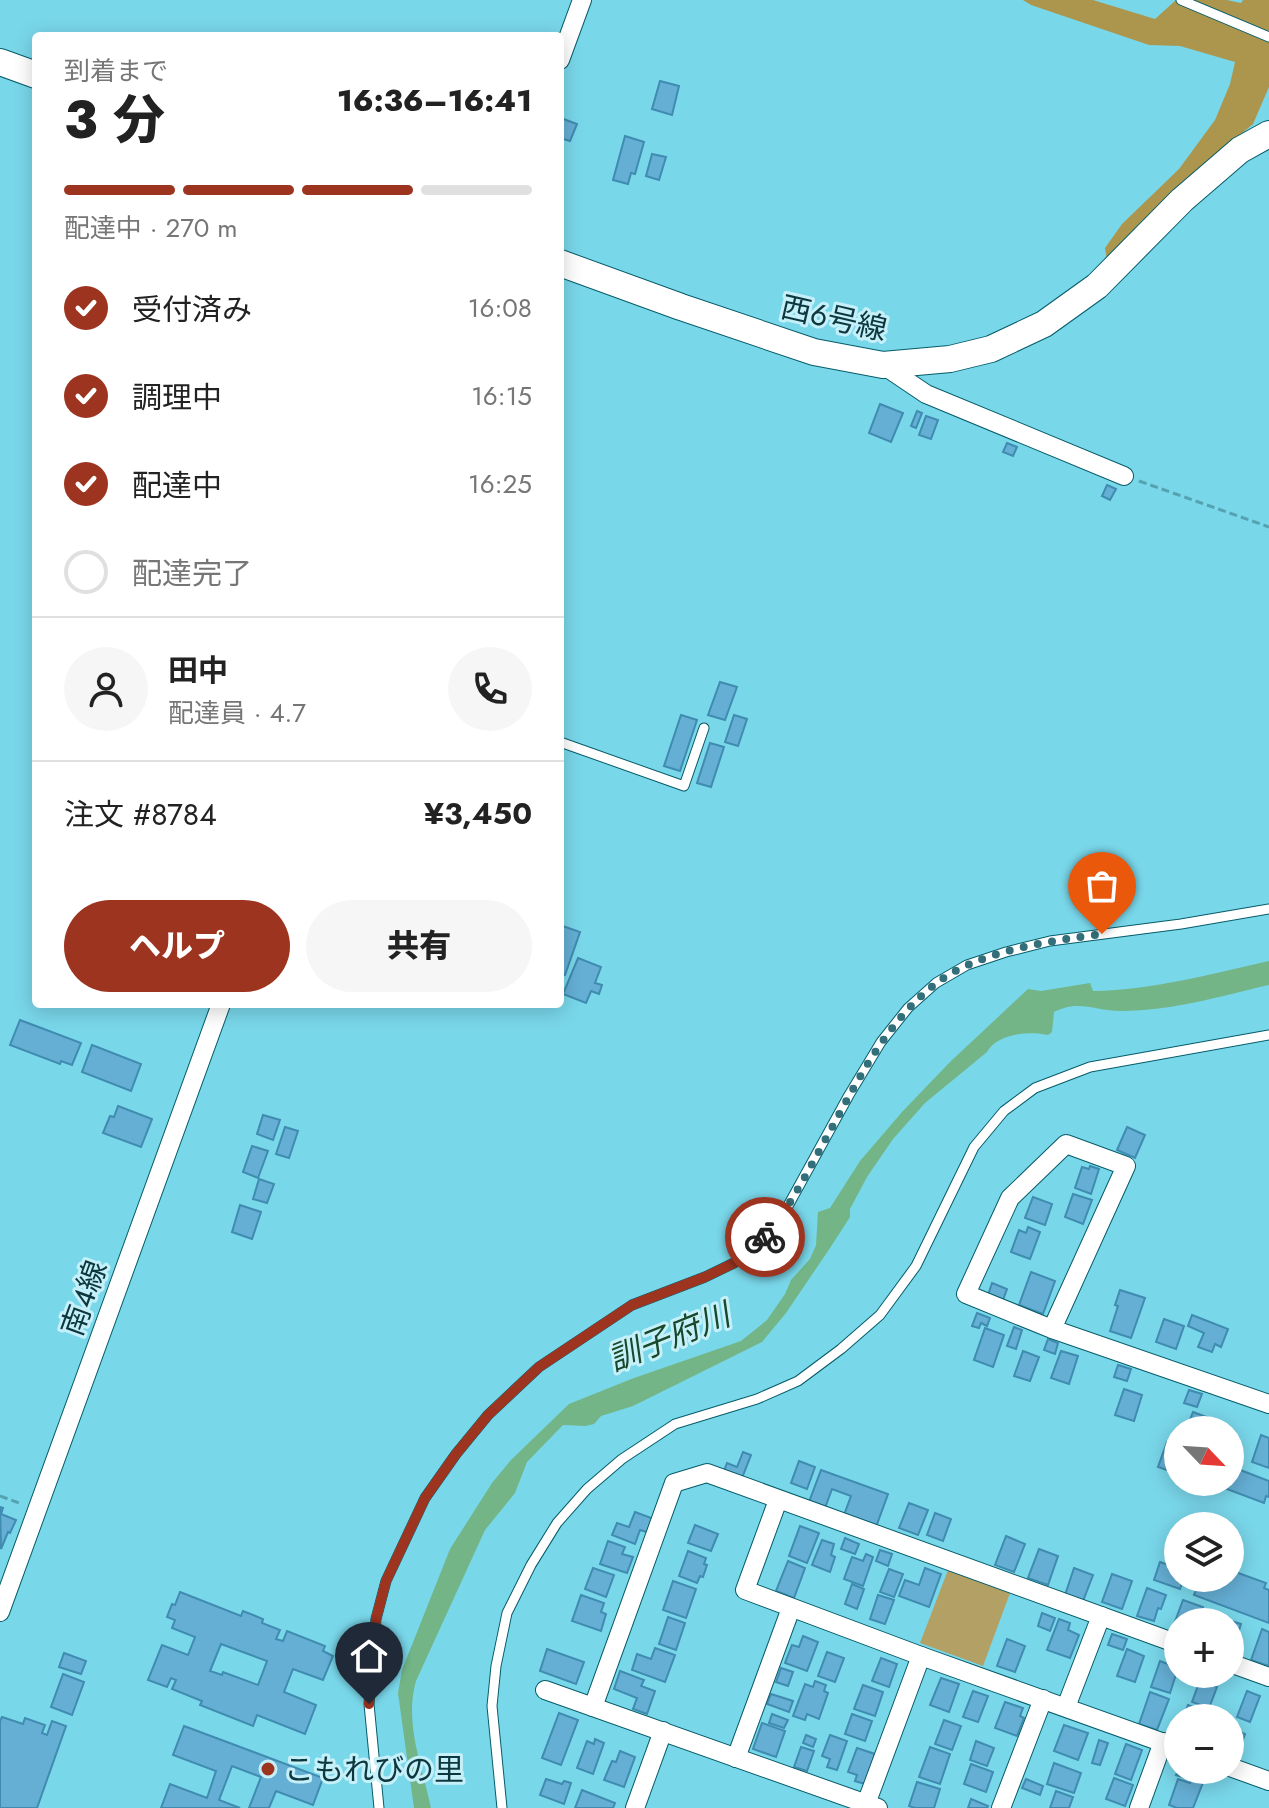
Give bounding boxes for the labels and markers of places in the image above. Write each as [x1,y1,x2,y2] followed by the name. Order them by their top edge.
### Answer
[1068,852,1136,934] pin
[335,1622,403,1704] pin
[284,1748,464,1791] place label: こもれびの里
[259,1760,277,1778] marker: こもれびの里

